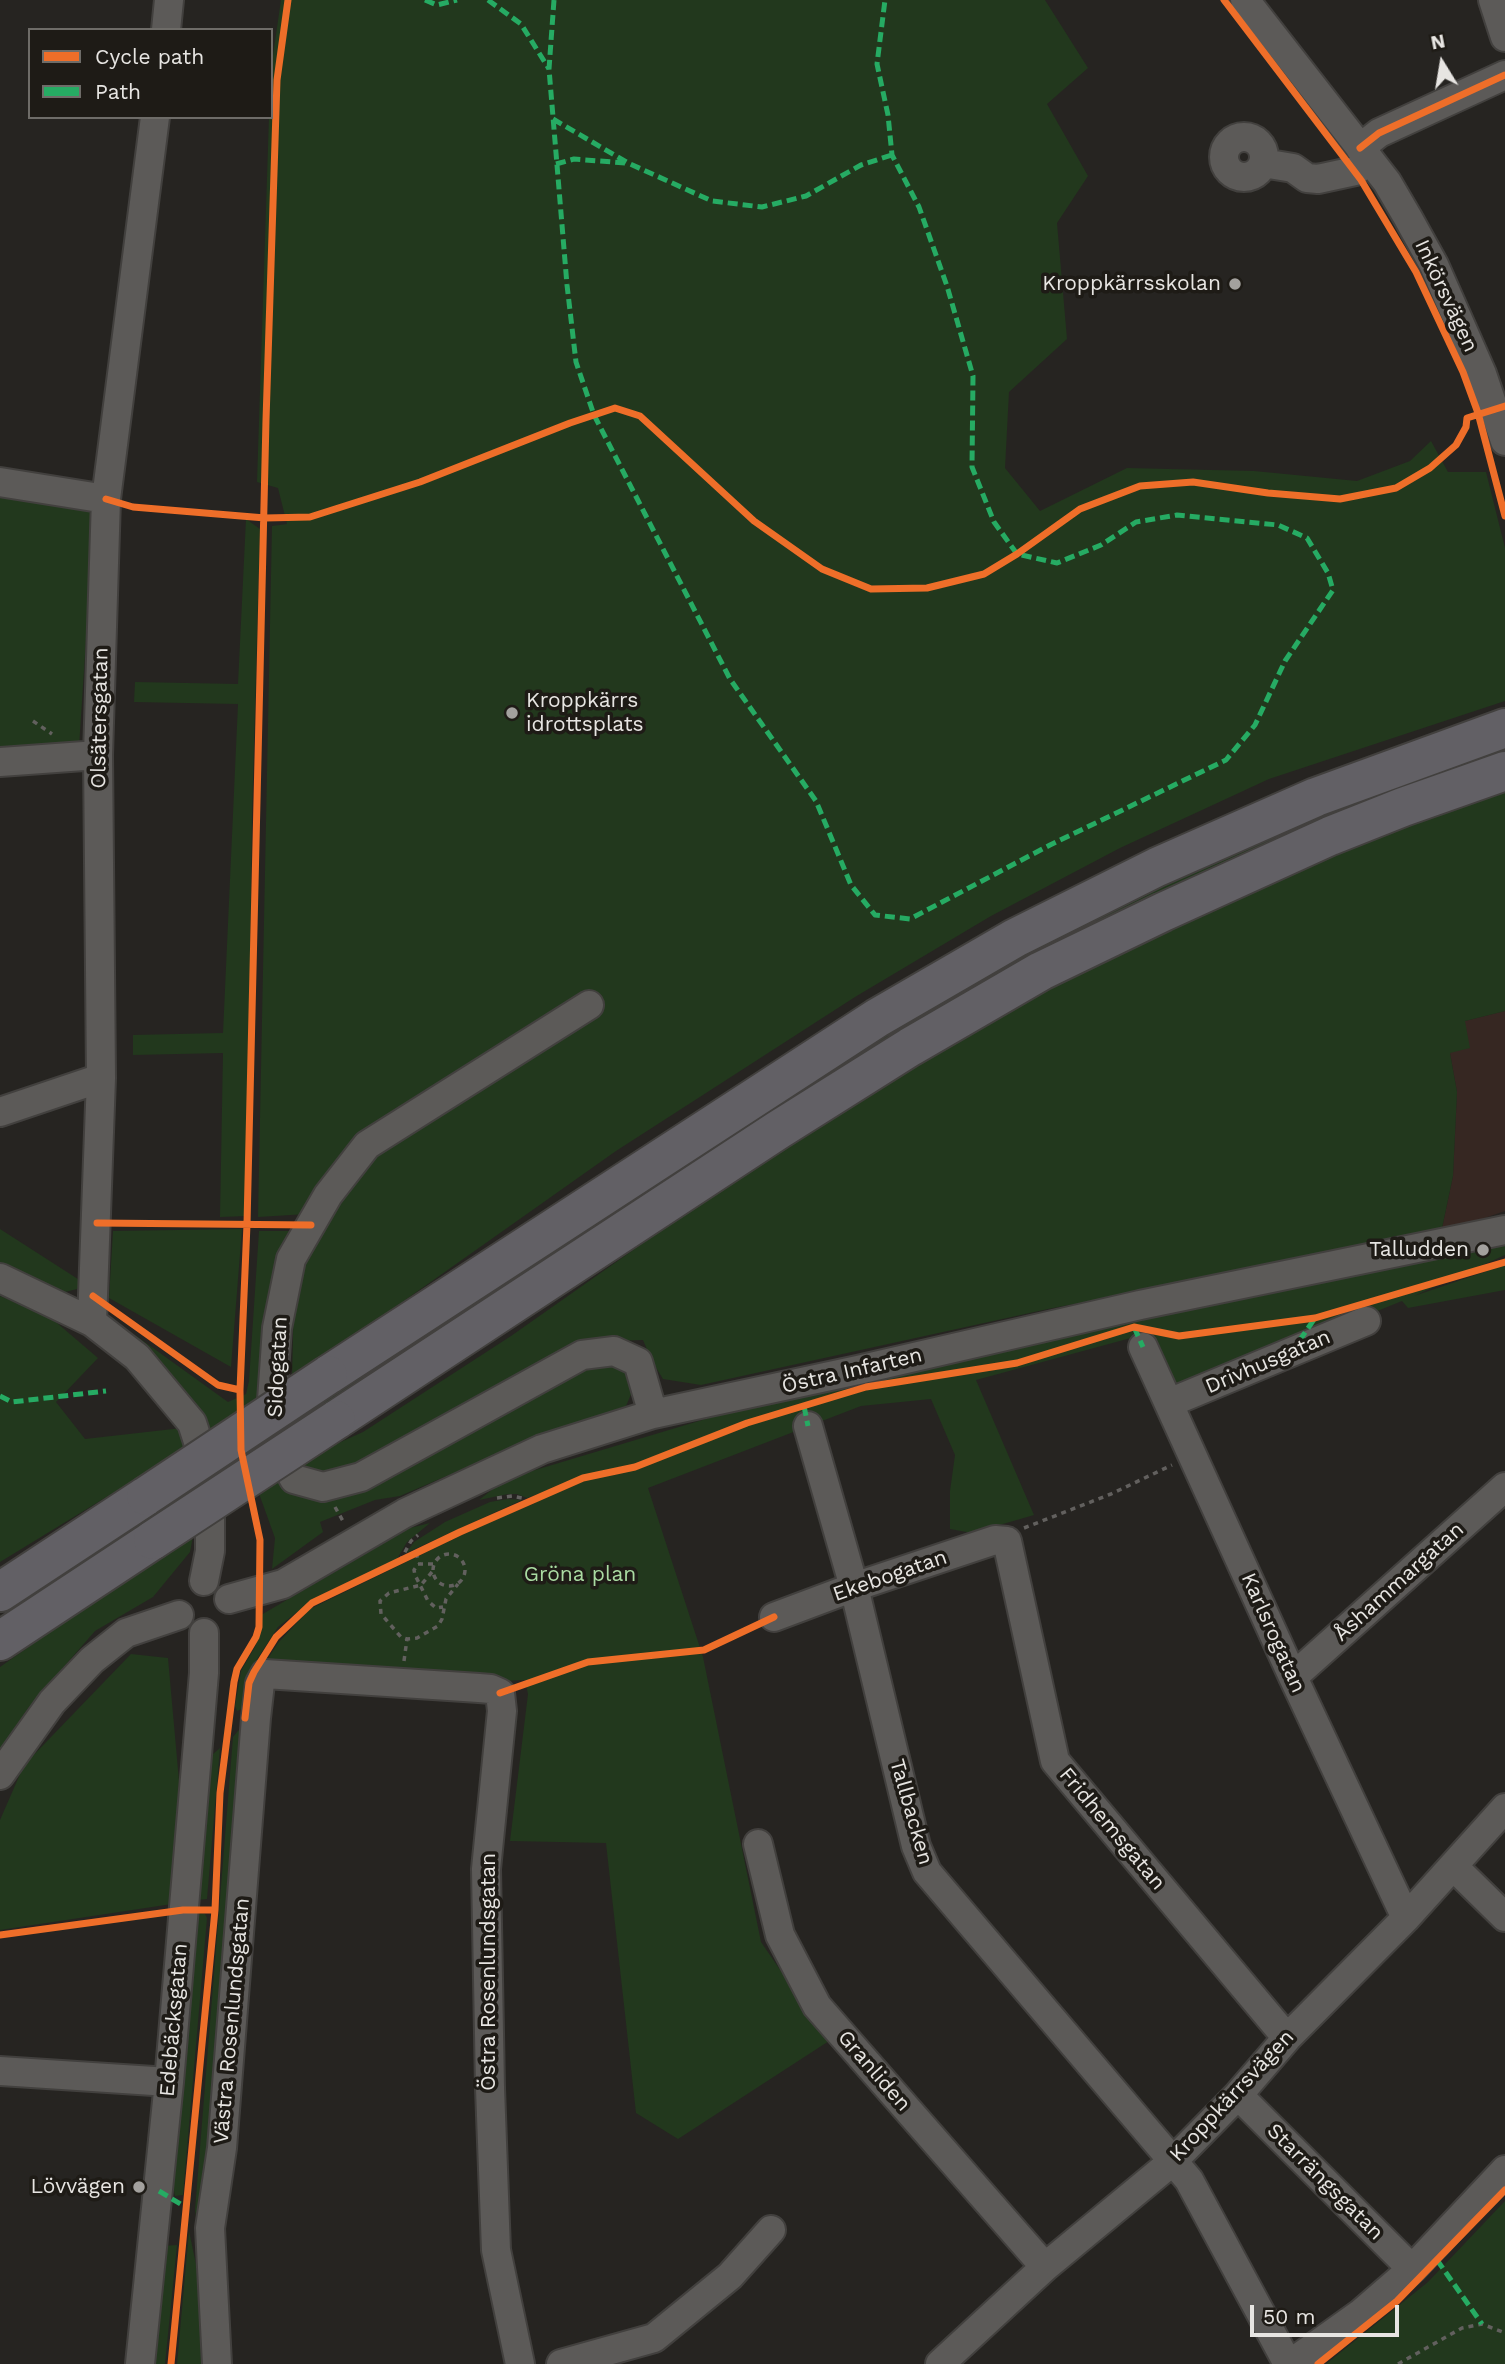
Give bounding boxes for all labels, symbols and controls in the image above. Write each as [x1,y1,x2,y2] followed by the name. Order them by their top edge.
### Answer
[28,28,273,119] legend
[1407,28,1477,98] north arrow
[1429,29,1447,55] text: N
[95,44,204,69] text: Cycle path
[95,79,141,104] text: Path
[1409,236,1483,356] street label: Inkörsvägen
[1042,271,1221,297] place label: Kroppkärrsskolan
[1227,276,1243,292] marker: Kroppkärrsskolan
[86,647,114,789] street label: Olsätersgatan
[526,688,644,738] place label: Kroppkärrs idrottsplats
[504,705,520,721] marker: Kroppkärrs idrottsplats
[1369,1237,1469,1263] place label: Talludden
[1475,1242,1491,1258] marker: Talludden
[263,1316,293,1418] street label: Sidogatan
[1202,1324,1334,1400] street label: Drivhusgatan
[779,1343,925,1399] street label: Östra Infarten
[1329,1517,1469,1647] street label: Åshammargatan
[830,1545,950,1607] street label: Ekebogatan
[524,1562,636,1588] park label: Gröna plan
[1235,1569,1311,1697] street label: Karlsrogatan
[884,1756,938,1868] street label: Tallbacken
[1054,1763,1170,1895] street label: Fridhemsgatan
[476,1853,502,2091] street label: Östra Rosenlundsgatan
[209,1897,255,2145] street label: Västra Rosenlundsgatan
[155,1942,193,2098] street label: Edebäcksgatan
[1165,2025,1299,2167] street label: Kroppkärrsvägen
[832,2026,916,2116] street label: Granliden
[1261,2118,1389,2246] street label: Starrängsgatan
[30,2174,125,2200] place label: Lövvägen
[131,2179,147,2195] marker: Lövvägen
[1253,2290,1402,2334] scale bar
[1263,2304,1315,2329] text: 50 m

